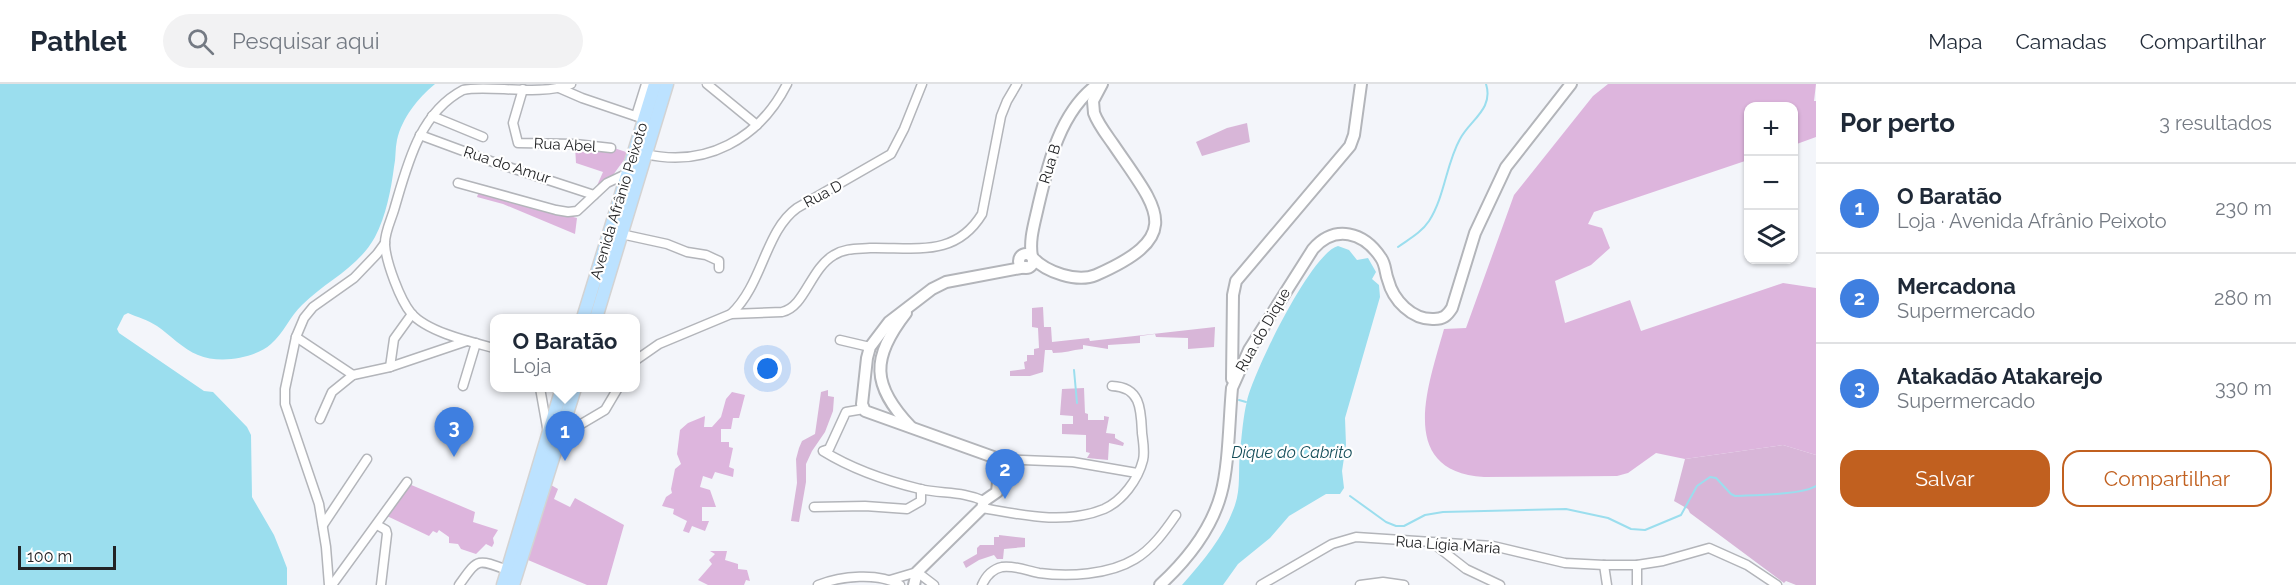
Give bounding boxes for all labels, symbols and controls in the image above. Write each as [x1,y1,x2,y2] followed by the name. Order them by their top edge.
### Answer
[163,14,583,68] search box
[30,25,127,58] text: Pathlet
[184,25,217,58] icon: search
[232,28,379,54] text: Pesquisar aqui
[1928,29,1982,54] text: Mapa
[2015,29,2107,54] text: Camadas
[2140,29,2266,54] text: Compartilhar
[1744,102,1798,264] map controls
[1744,102,1798,156] button: +
[1840,108,1955,138] text: Por perto
[2159,111,2272,135] text: 3 resultados
[587,120,651,282] street label: Avenida Afrânio Peixoto
[533,134,598,156] street label: Rua Abel
[461,142,553,188] street label: Rua do Amur
[1035,142,1065,186] street label: Rua B
[1744,156,1798,210] button: −
[801,176,846,212] street label: Rua D
[1897,183,2002,209] text: O Baratão
[1855,196,1864,220] text: 1
[2215,196,2272,220] text: 230 m
[1897,209,2167,233] text: Loja · Avenida Afrânio Peixoto
[1744,210,1798,264] button: layers
[1897,273,2016,299] text: Mercadona
[1232,285,1294,375] street label: Rua do Dique
[1854,286,1865,310] text: 2
[2214,286,2272,310] text: 280 m
[1897,299,2035,323] text: Supermercado
[490,314,640,392] popup
[513,328,617,354] text: O Baratão
[513,354,551,378] text: Loja
[753,354,782,383] your location
[1897,363,2103,389] text: Atakadão Atakarejo
[1854,376,1865,400] text: 3
[2215,376,2272,400] text: 330 m
[1897,389,2035,413] text: Supermercado
[434,408,474,457] pin: 3
[546,412,584,461] pin: 1
[1232,443,1352,462] water label: Dique do Cabrito
[986,450,1024,499] pin: 2
[1840,450,2050,507] button: Salvar
[2062,450,2272,507] button: Compartilhar
[1395,532,1501,558] street label: Rua Lígia Maria
[18,543,116,570] scale bar
[27,547,72,566] text: 100 m

